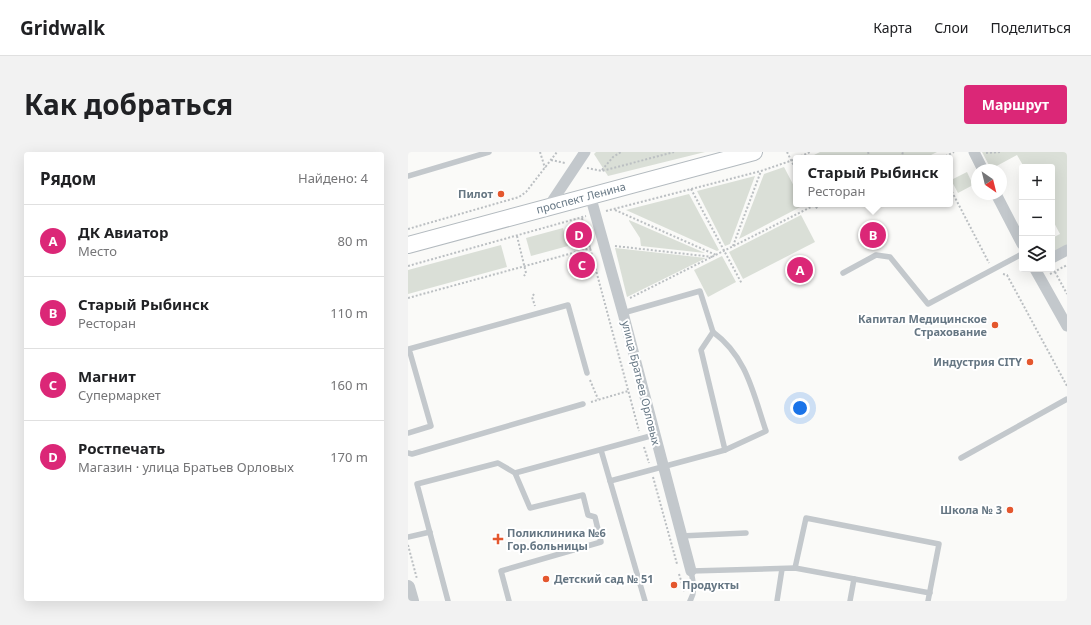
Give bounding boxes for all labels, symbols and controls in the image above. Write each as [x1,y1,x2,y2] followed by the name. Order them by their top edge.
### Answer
[20,15,105,41] text: Gridwalk
[873,18,912,37] text: Карта
[934,18,968,37] text: Слои
[990,18,1071,37] text: Поделиться
[24,85,233,123] text: Как добраться
[964,85,1067,124] button: Маршрут
[793,155,953,207] popup
[807,162,939,182] text: Старый Рыбинск
[971,164,1007,200] north arrow
[1019,164,1055,272] map controls
[1019,164,1055,200] button: +
[40,167,96,190] text: Рядом
[298,169,368,187] text: Найдено: 4
[534,178,627,217] street label: проспект Ленина
[807,182,866,200] text: Ресторан
[458,186,493,201] place label: Пилот
[496,189,506,199] marker: Пилот
[1019,200,1055,236] button: −
[566,220,592,250] pin: D
[860,220,886,250] pin: B
[78,222,168,242] text: ДК Авиатор
[49,232,58,250] text: A
[338,232,368,250] text: 80 m
[1019,236,1055,272] button: layers
[78,242,117,260] text: Место
[569,250,595,280] pin: C
[787,255,813,285] pin: A
[78,294,209,314] text: Старый Рыбинск
[49,304,57,322] text: B
[330,304,368,322] text: 110 m
[858,311,987,339] place label: Капитал Медицинское Страхование
[78,314,136,332] text: Ресторан
[619,319,664,447] street label: улица Братьев Орловых
[990,320,1000,330] marker: Капитал Медицинское Страхование
[933,354,1022,369] place label: Индустрия CITY
[1025,357,1035,367] marker: Индустрия CITY
[78,366,136,386] text: Магнит
[49,376,57,394] text: C
[330,376,368,394] text: 160 m
[78,386,161,404] text: Супермаркет
[790,398,810,418] your location
[78,438,165,458] text: Ростпечать
[48,448,58,466] text: D
[330,448,368,466] text: 170 m
[78,458,294,476] text: Магазин · улица Братьев Орловых
[940,502,1002,517] place label: Школа № 3
[1005,505,1015,515] marker: Школа № 3
[507,525,606,553] place label: Поликлиника №6 Гор.больницы
[492,533,504,545] marker: Поликлиника №6 Гор.больницы
[554,571,653,586] place label: Детский сад № 51
[541,574,551,584] marker: Детский сад № 51
[682,577,739,592] place label: Продукты
[669,580,679,590] marker: Продукты

